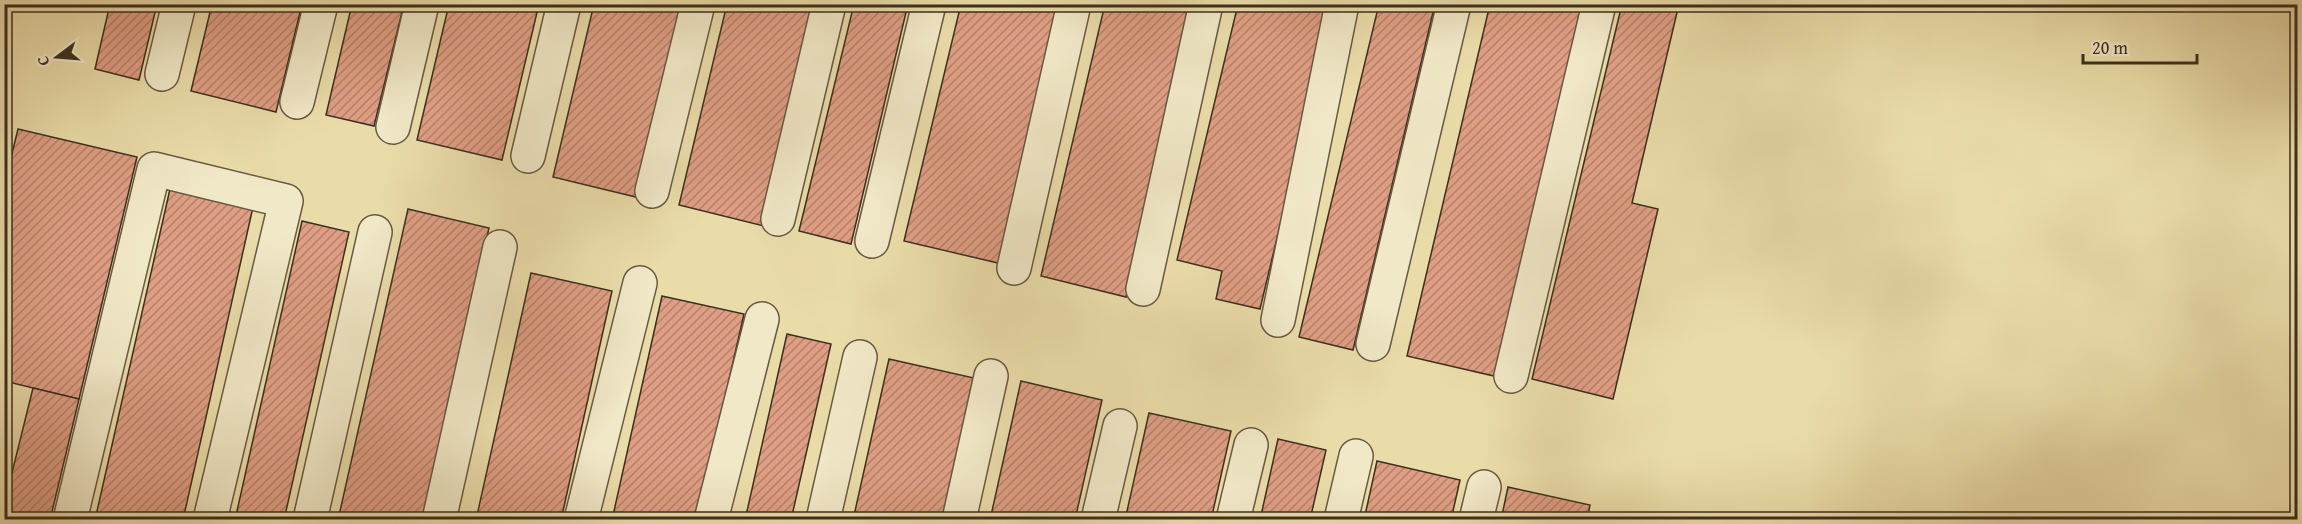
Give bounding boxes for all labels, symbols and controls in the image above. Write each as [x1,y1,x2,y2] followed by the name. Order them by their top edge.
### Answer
[27,27,87,87] north arrow
[2083,27,2197,65] scale bar
[2092,34,2128,61] text: 20 m
[30,53,55,69] text: С

